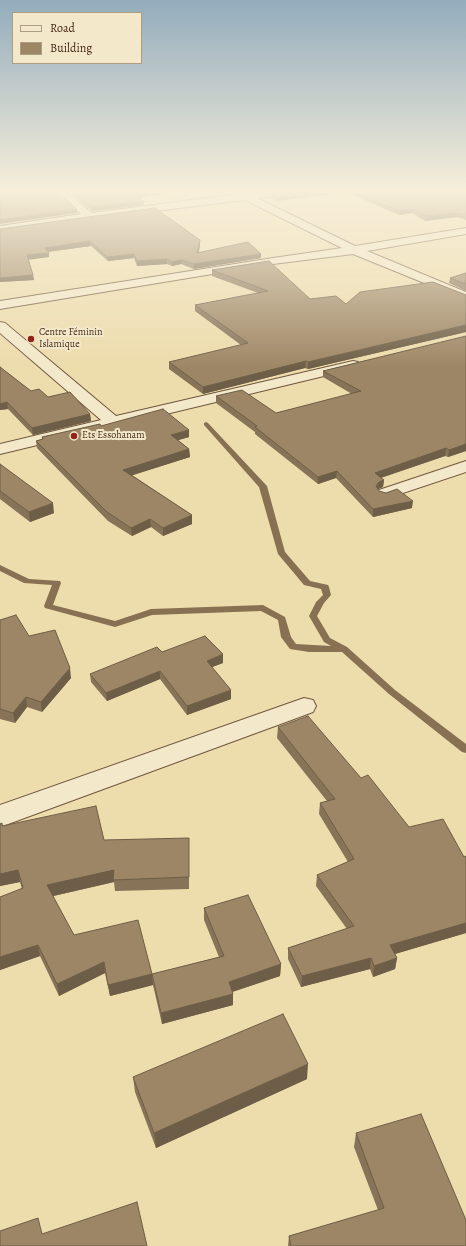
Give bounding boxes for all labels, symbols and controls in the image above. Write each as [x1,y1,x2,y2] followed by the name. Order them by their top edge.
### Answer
[12,12,142,64] legend
[50,20,75,36] text: Road
[50,40,92,56] text: Building
[39,327,103,350] place label: Centre Féminin Islamique
[26,334,36,344] marker: Centre Féminin Islamique
[82,430,145,442] place label: Ets Essohanam
[69,431,79,441] marker: Ets Essohanam

